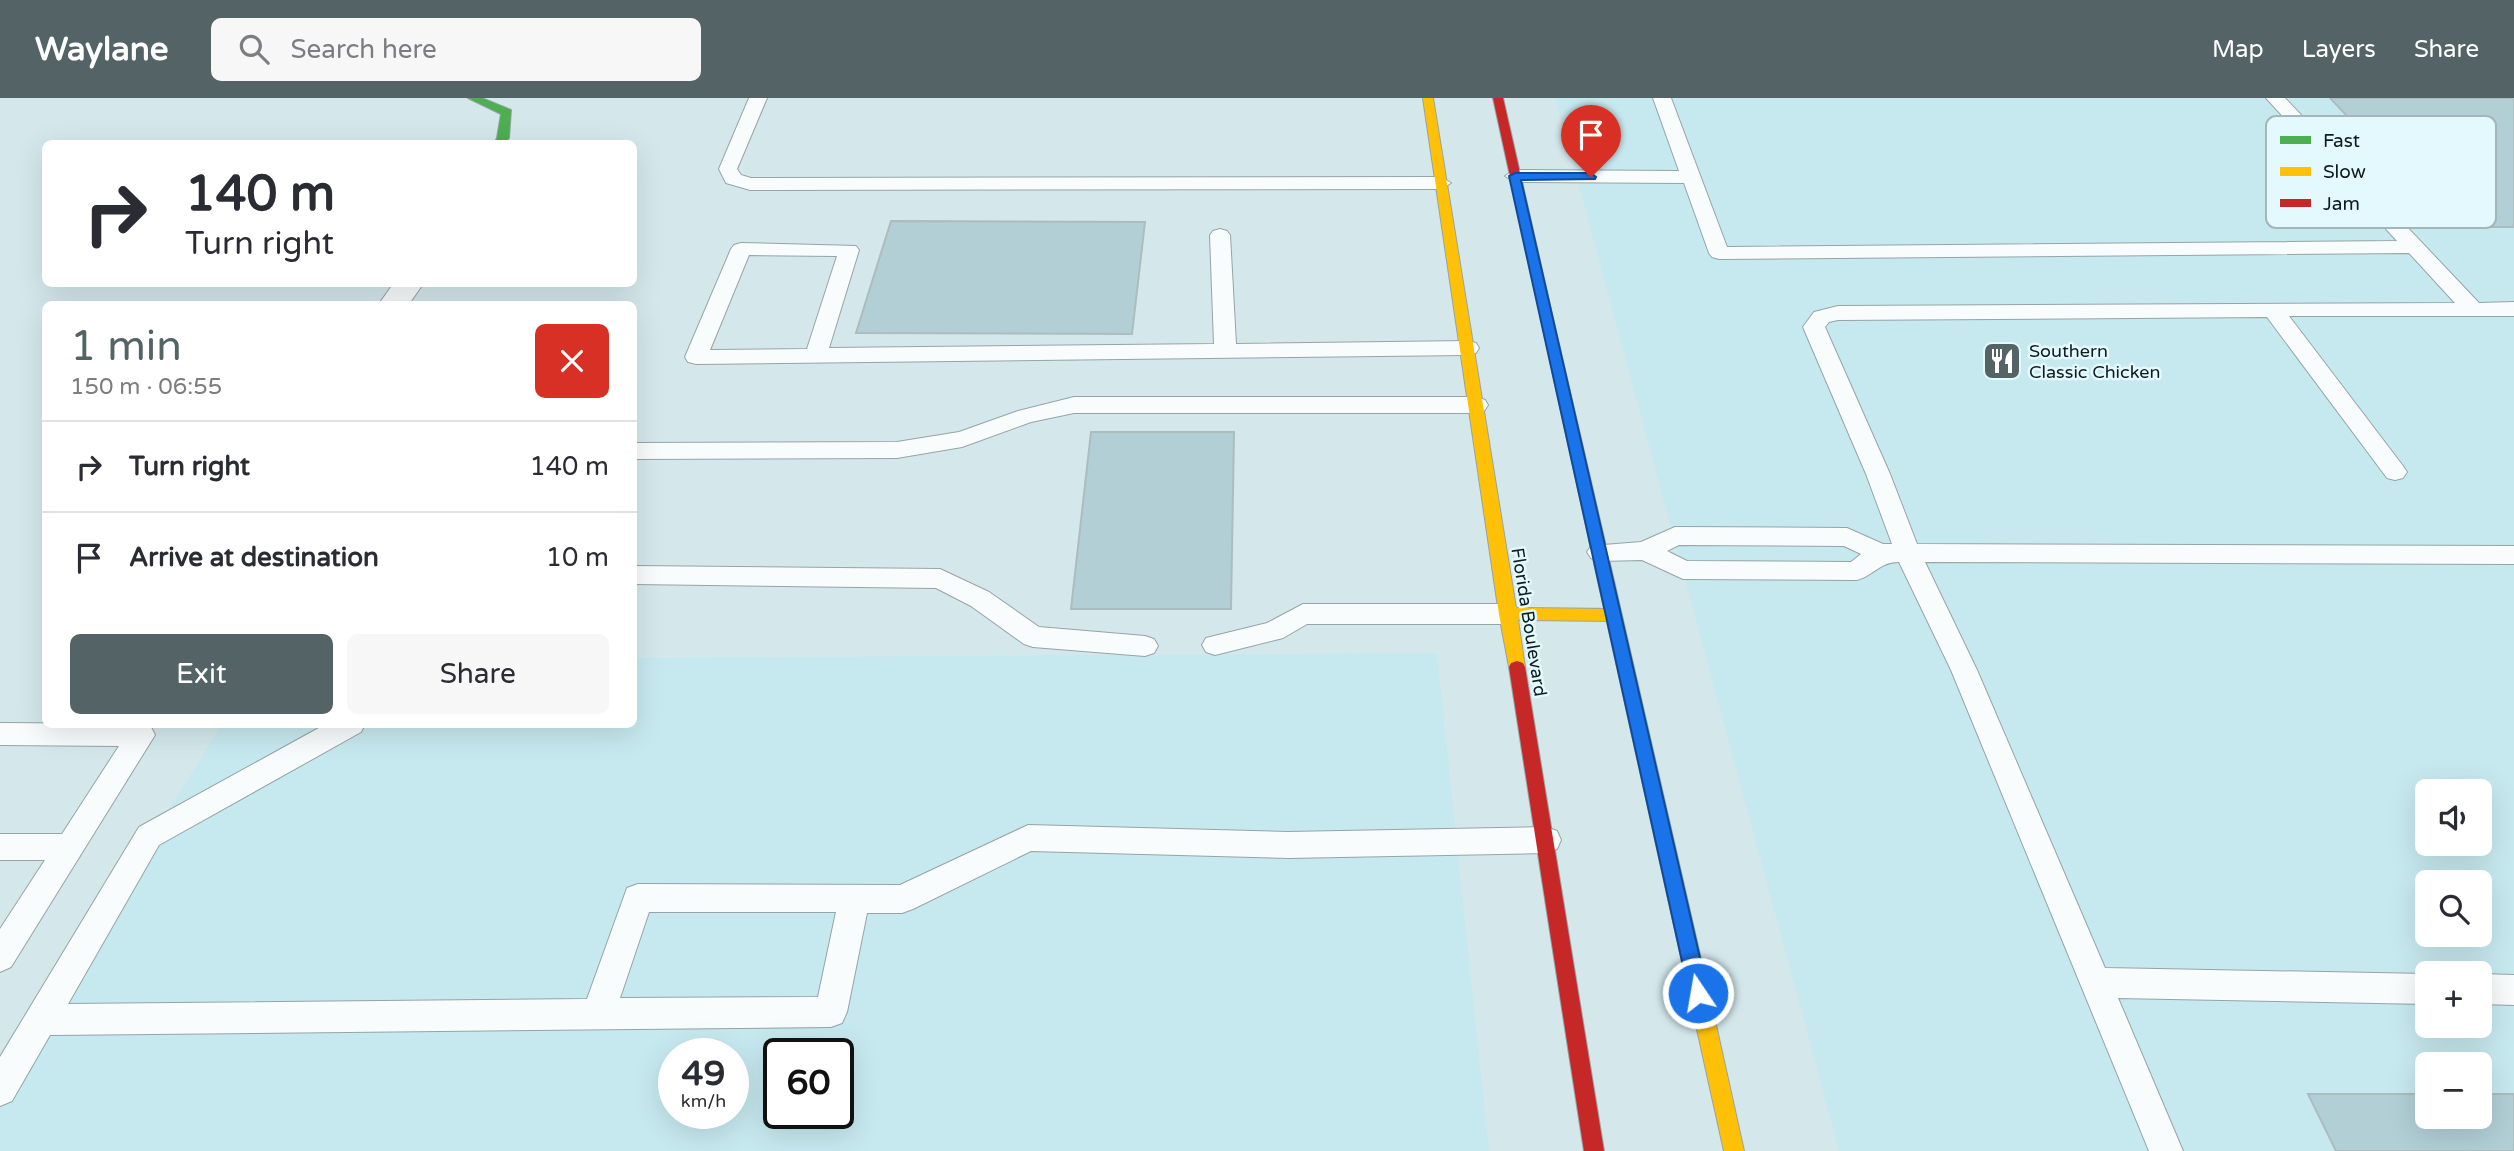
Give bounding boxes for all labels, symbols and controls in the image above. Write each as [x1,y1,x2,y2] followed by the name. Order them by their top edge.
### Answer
[211,18,701,81] search box
[35,30,169,69] text: Waylane
[235,30,273,68] icon: search
[291,34,437,65] text: Search here
[2212,35,2264,64] text: Map
[2302,35,2376,64] text: Layers
[2414,35,2479,64] text: Share
[1561,105,1621,177] pin
[1572,116,1610,154] icon: arrive
[2266,116,2496,228] legend
[2323,130,2360,152] text: Fast
[2323,161,2366,183] text: Slow
[185,165,335,224] text: 140 m
[70,168,161,259] icon: right
[2323,193,2360,215] text: Jam
[185,225,334,263] text: Turn right
[70,321,182,372] text: 1 min
[535,324,609,398] button: close
[1981,340,2023,382] restaurant icon: Southern Classic Chicken
[2029,340,2161,383] place label: Southern Classic Chicken
[70,373,222,401] text: 150 m · 06:55
[70,448,108,486] icon: right
[129,451,250,482] text: Turn right
[529,451,609,482] text: 140 m
[70,539,108,577] icon: arrive
[129,542,379,573] text: Arrive at destination
[546,542,609,573] text: 10 m
[1506,546,1552,698] street label: Florida Boulevard
[70,634,333,714] button: Exit
[347,634,609,714] button: Share
[2415,779,2492,1129] map controls
[2415,779,2492,856] button: sound
[2415,870,2492,947] button: search
[1661,956,1735,1030] position arrow
[2415,961,2492,1038] button: +
[763,1038,854,1129] speed limit sign: 60
[2415,1052,2492,1129] button: −
[682,1053,725,1095] text: 49
[681,1090,726,1112] text: km/h

